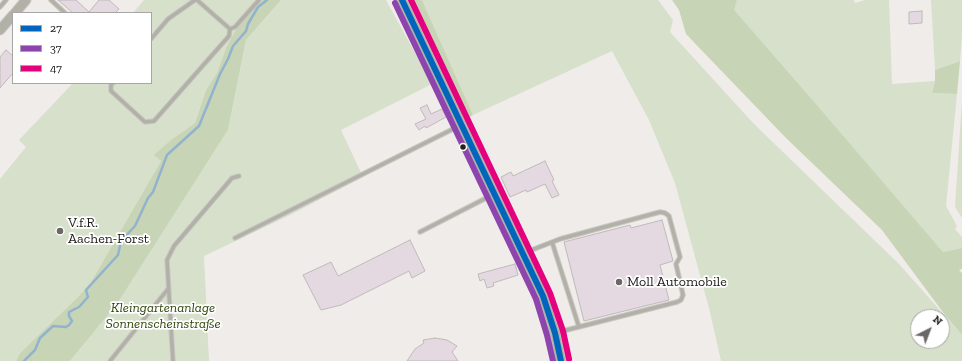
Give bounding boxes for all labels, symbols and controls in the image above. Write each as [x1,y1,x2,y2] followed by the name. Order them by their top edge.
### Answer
[12,12,152,84] legend
[50,21,62,35] text: 27
[50,41,62,55] text: 37
[50,61,62,75] text: 47
[458,142,468,152] unlabelled marker
[68,215,149,248] place label: V.f.R. Aachen-Forst
[55,226,65,236] marker: V.f.R. Aachen-Forst
[627,274,727,290] place label: Moll Automobile
[614,277,624,287] marker: Moll Automobile
[105,300,221,332] park label: Kleingartenanlage Sonnenscheinstraße
[910,309,950,349] north arrow
[930,313,945,328] text: N

